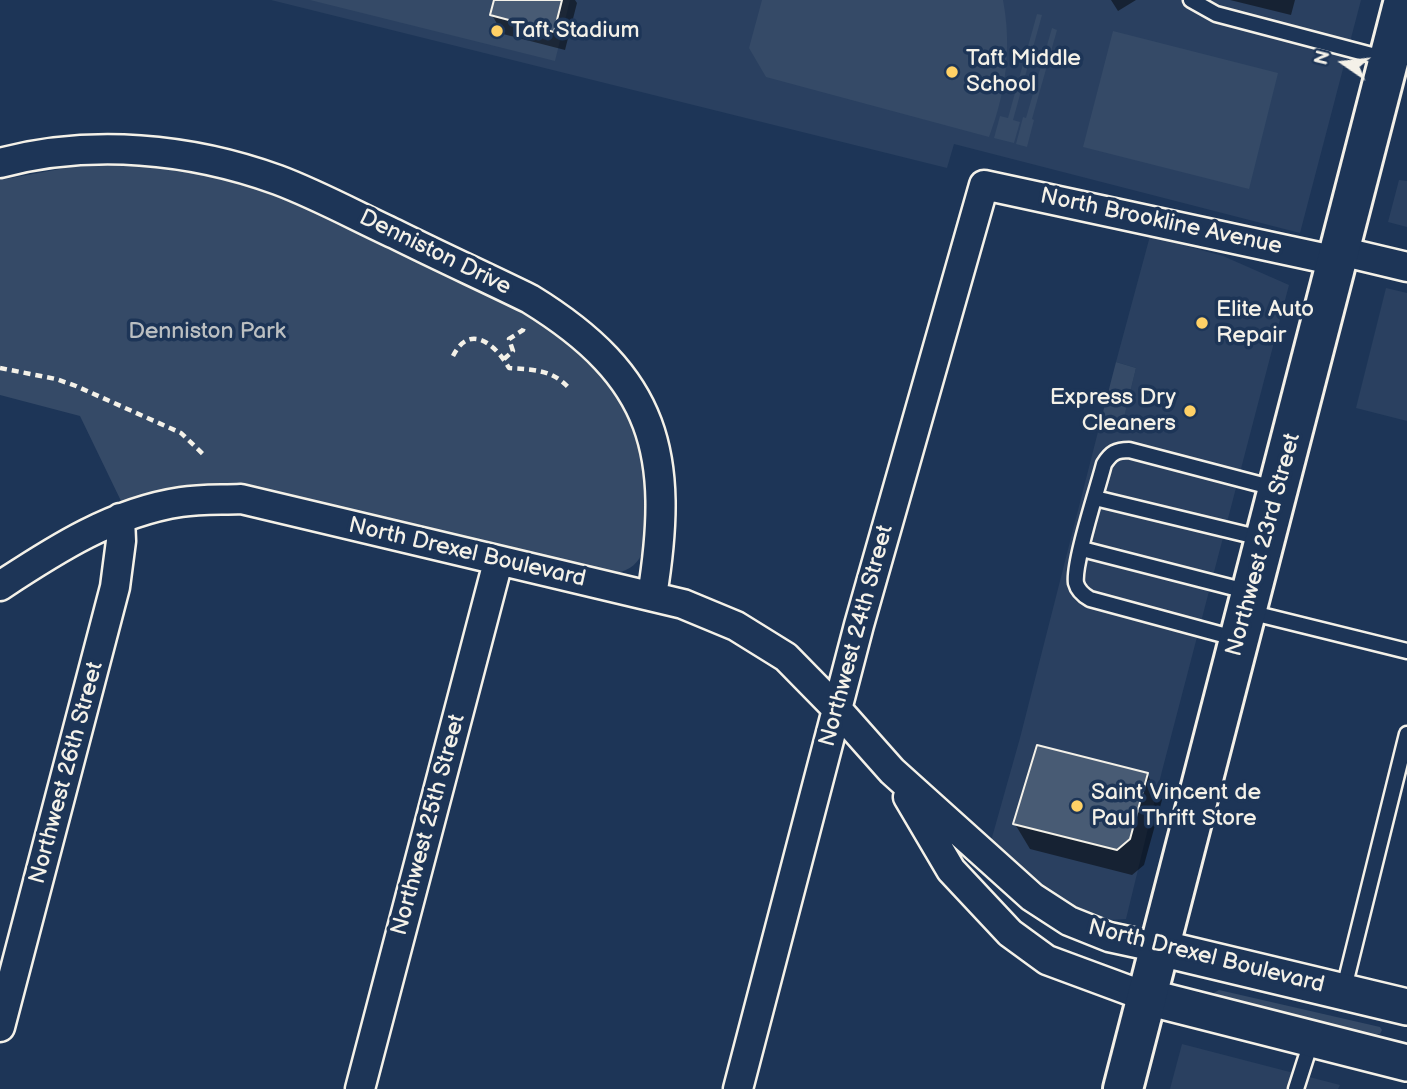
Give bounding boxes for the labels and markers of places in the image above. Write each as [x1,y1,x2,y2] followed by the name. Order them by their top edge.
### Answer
[511,17,640,45] place label: Taft Stadium
[489,23,505,39] marker: Taft Stadium
[966,45,1081,99] place label: Taft Middle School
[944,64,960,80] marker: Taft Middle School
[1216,296,1314,350] place label: Elite Auto Repair
[1194,315,1210,331] marker: Elite Auto Repair
[1050,384,1176,438] place label: Express Dry Cleaners
[1182,403,1198,419] marker: Express Dry Cleaners
[1091,779,1261,833] place label: Saint Vincent de Paul Thrift Store
[1069,798,1085,814] marker: Saint Vincent de Paul Thrift Store

